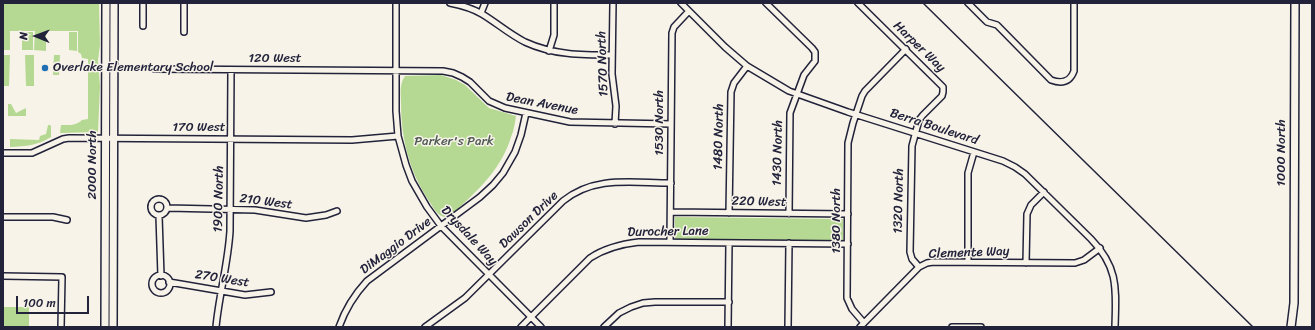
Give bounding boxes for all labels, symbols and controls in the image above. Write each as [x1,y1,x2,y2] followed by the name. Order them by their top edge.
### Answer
[16,16,56,56] north arrow
[890,18,948,76] street label: Harper Way
[594,31,612,97] street label: 1570 North
[14,32,33,40] text: N
[248,51,302,67] street label: 120 West
[53,60,214,76] place label: Overlake Elementary School
[40,63,50,73] marker: Overlake Elementary School
[505,89,579,119] street label: Dean Avenue
[652,90,668,156] street label: 1530 North
[711,104,727,170] street label: 1480 North
[888,105,980,149] street label: Berra Boulevard
[1274,119,1290,187] street label: 1000 North
[173,120,225,136] street label: 170 West
[770,120,786,186] street label: 1430 North
[85,131,101,199] street label: 2000 North
[414,134,494,150] park label: Parker's Park
[211,165,227,233] street label: 1900 North
[891,168,907,234] street label: 1320 North
[496,188,562,252] street label: Dawson Drive
[829,188,845,254] street label: 1380 North
[239,191,293,213] street label: 210 West
[731,194,787,210] street label: 220 West
[438,203,500,269] street label: Drysdale Way
[357,214,435,278] street label: DiMaggio Drive
[627,223,709,241] street label: Durocher Lane
[928,244,1010,262] street label: Clemente Way
[194,267,250,291] street label: 270 West
[18,288,91,314] scale bar
[23,292,56,314] text: 100 m

